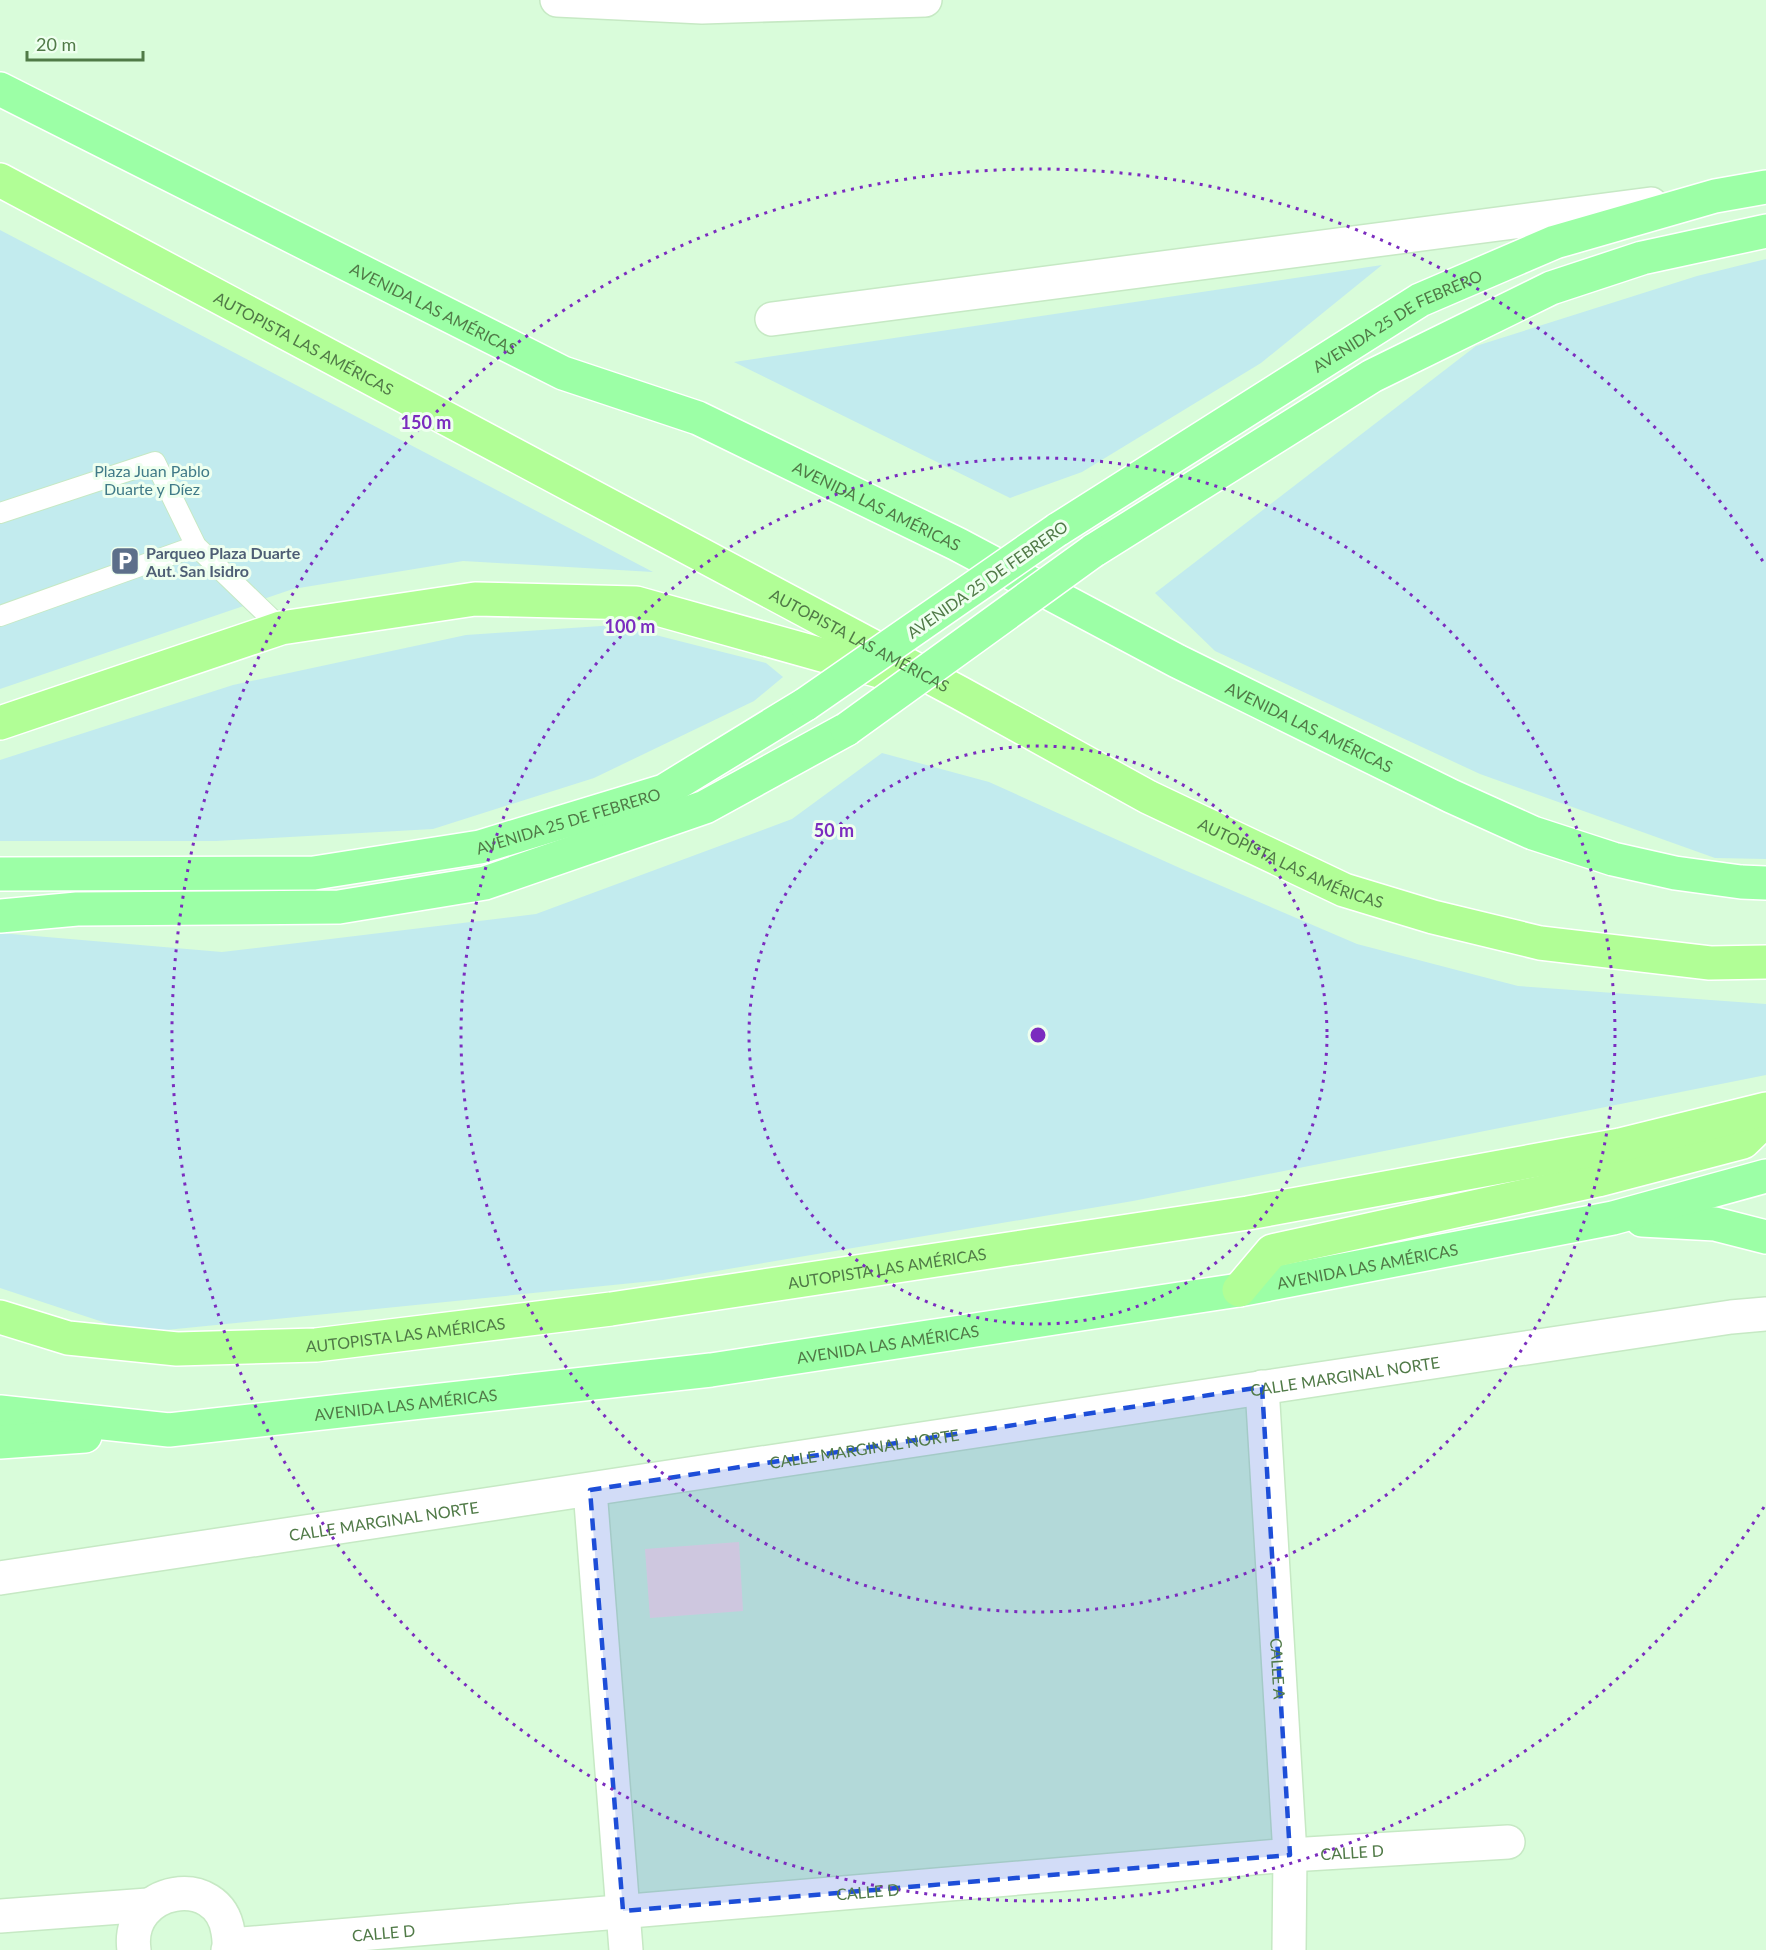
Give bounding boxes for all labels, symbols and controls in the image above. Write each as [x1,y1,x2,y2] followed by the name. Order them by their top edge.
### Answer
[27,24,142,62] scale bar
[36,33,76,55] text: 20 m
[347,258,520,358] street label: AVENIDA LAS AMÉRICAS
[1309,265,1485,375] street label: AVENIDA 25 DE FEBRERO
[211,287,397,398] street label: AUTOPISTA LAS AMÉRICAS
[401,411,451,433] text: 150 m
[790,456,964,554] street label: AVENIDA LAS AMÉRICAS
[94,461,210,498] park label: Plaza Juan Pablo Duarte y Díez
[903,516,1071,642] street label: AVENIDA 25 DE FEBRERO
[145,543,301,580] place label: Parqueo Plaza Duarte Aut. San Isidro
[109,545,141,577] parking icon: Parqueo Plaza Duarte Aut. San Isidro
[767,584,953,695] street label: AUTOPISTA LAS AMÉRICAS
[605,615,655,637] text: 100 m
[1223,677,1396,776] street label: AVENIDA LAS AMÉRICAS
[473,783,663,857] street label: AVENIDA 25 DE FEBRERO
[1196,813,1386,911] street label: AUTOPISTA LAS AMÉRICAS
[814,819,854,841] text: 50 m
[1028,1025,1048,1045] centre of rings
[1275,1239,1460,1292] street label: AVENIDA LAS AMÉRICAS
[786,1243,988,1292] street label: AUTOPISTA LAS AMÉRICAS
[306,1312,506,1355] street label: AUTOPISTA LAS AMÉRICAS
[795,1320,980,1366] street label: AVENIDA LAS AMÉRICAS
[1249,1352,1441,1399] street label: CALLE MARGINAL NORTE
[313,1384,498,1423] street label: AVENIDA LAS AMÉRICAS
[768,1424,960,1471] street label: CALLE MARGINAL NORTE
[288,1496,480,1544] street label: CALLE MARGINAL NORTE
[1268,1637,1290,1700] street label: CALLE A
[1320,1840,1384,1863] street label: CALLE D
[835,1879,900,1903] street label: CALLE D
[351,1920,416,1944] street label: CALLE D

